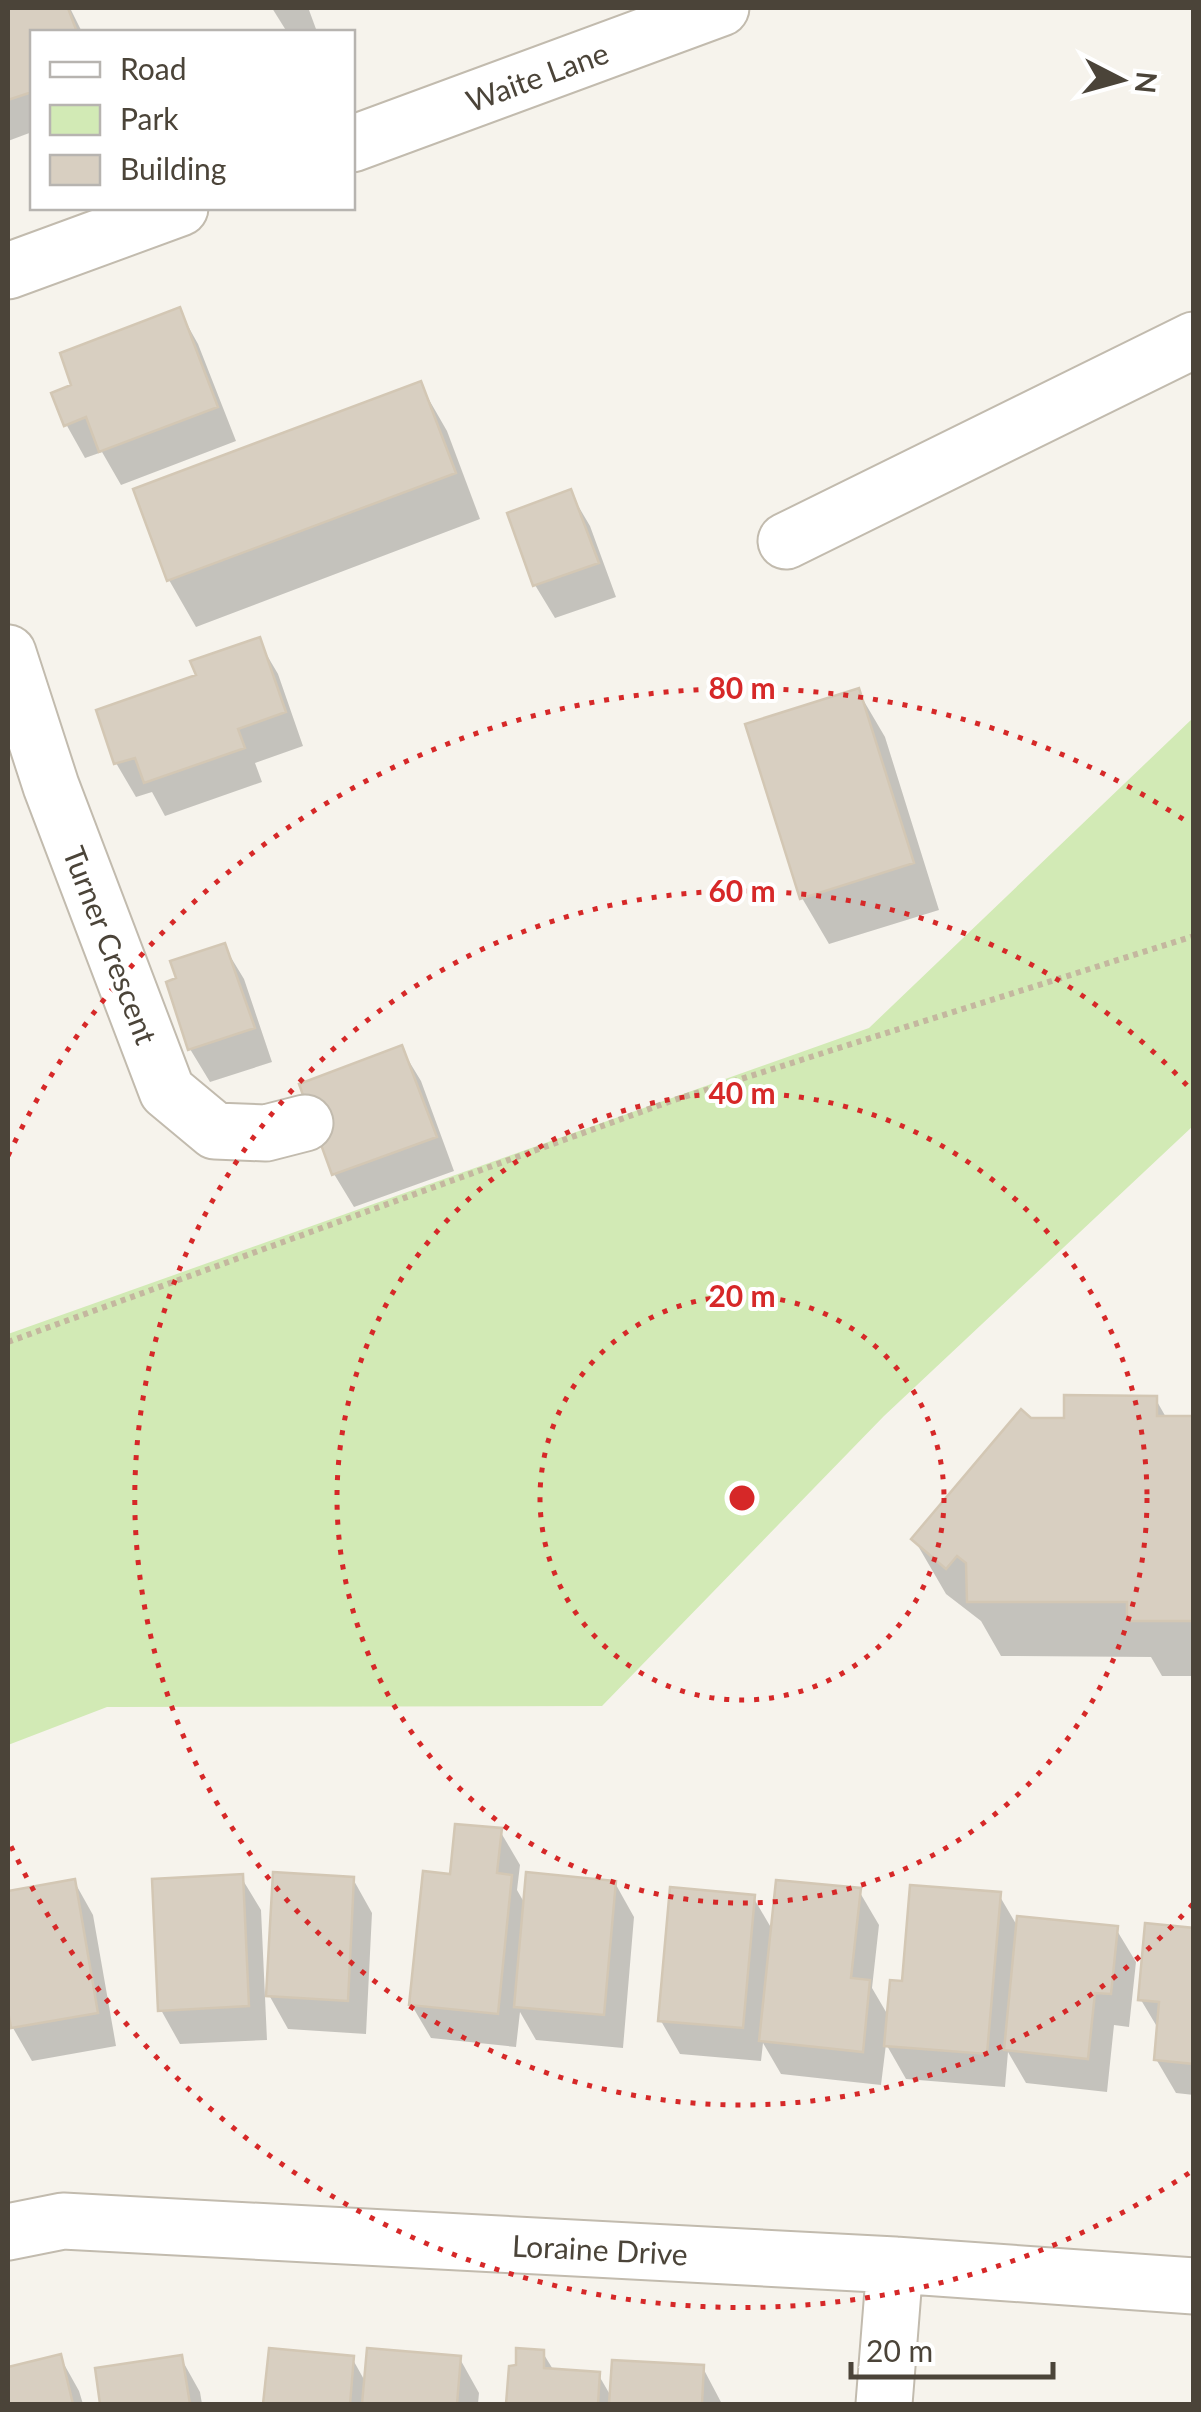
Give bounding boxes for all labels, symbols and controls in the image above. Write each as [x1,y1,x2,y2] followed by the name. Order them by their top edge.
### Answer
[30,30,355,210] legend
[1071,30,1171,130] north arrow
[461,34,613,118] street label: Waite Lane
[120,50,187,86] text: Road
[1129,70,1165,95] text: N
[120,100,179,136] text: Park
[120,150,226,186] text: Building
[708,669,776,705] text: 80 m
[57,841,165,1049] street label: Turner Crescent
[708,872,776,908] text: 60 m
[708,1074,776,1110] text: 40 m
[708,1277,776,1313] text: 20 m
[724,1480,760,1516] centre of rings
[511,2226,689,2272] street label: Loraine Drive
[851,2317,1054,2379] scale bar
[866,2332,933,2368] text: 20 m

